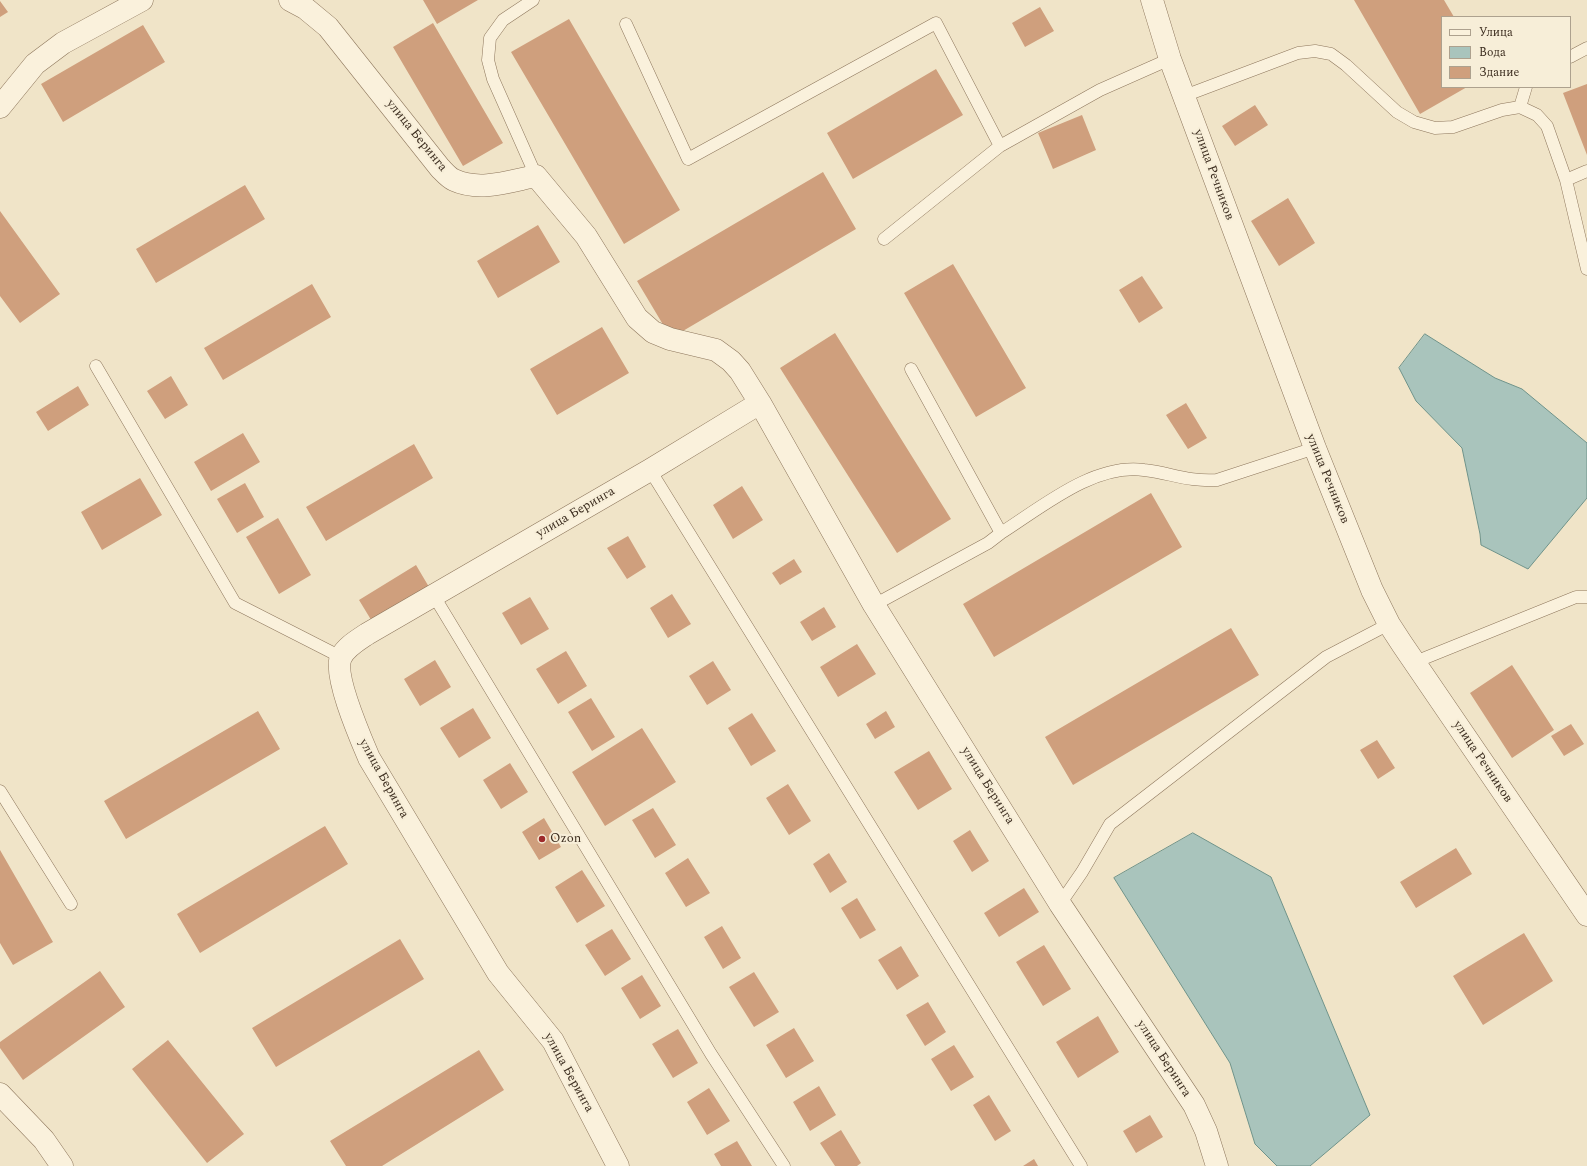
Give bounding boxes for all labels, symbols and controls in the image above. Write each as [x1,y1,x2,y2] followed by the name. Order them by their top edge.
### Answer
[1441,16,1571,88] legend
[1479,23,1513,42] text: Улица
[1479,43,1506,62] text: Вода
[1479,63,1519,82] text: Здание
[382,97,450,175] street label: улица Беринга
[1189,128,1237,222] street label: улица Речников
[1302,432,1352,526] street label: улица Речников
[534,484,618,542] street label: улица Беринга
[1449,718,1515,806] street label: улица Речников
[355,737,411,821] street label: улица Беринга
[957,744,1017,828] street label: улица Беринга
[550,831,581,847] place label: Ozon
[537,834,547,844] marker: Ozon
[1132,1018,1194,1100] street label: улица Беринга
[540,1031,596,1115] street label: улица Беринга

